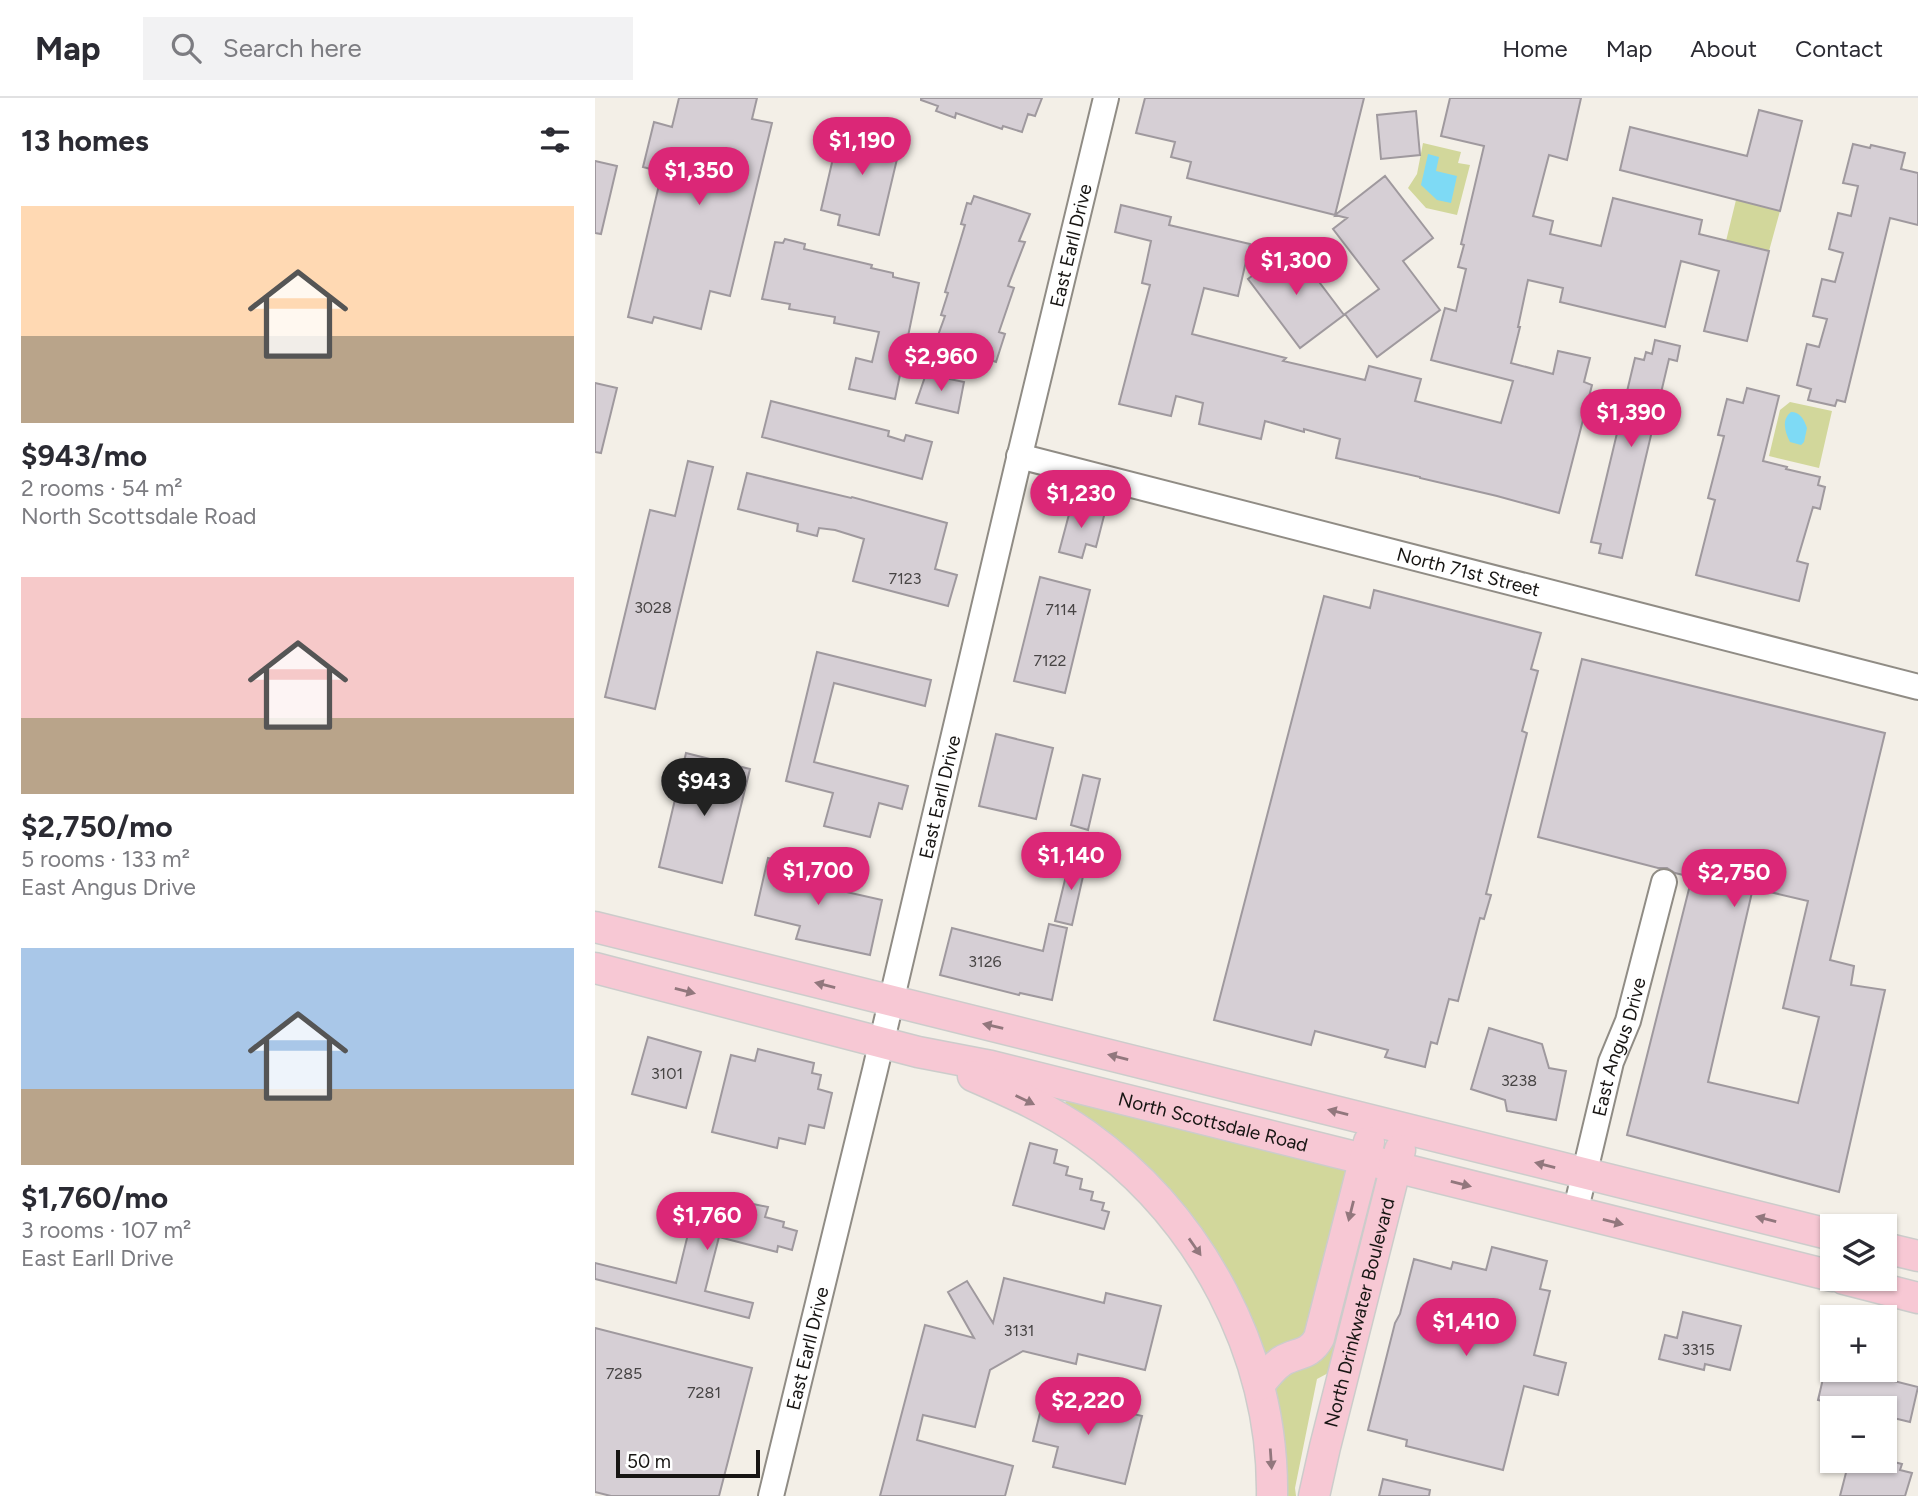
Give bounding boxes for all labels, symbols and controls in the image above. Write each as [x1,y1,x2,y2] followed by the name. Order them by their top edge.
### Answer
[143,17,633,80] search box
[35,29,101,68] text: Map
[167,29,205,67] icon: search
[223,32,362,64] text: Search here
[1502,34,1568,63] text: Home
[1606,34,1652,63] text: Map
[1690,34,1757,63] text: About
[1795,34,1883,63] text: Contact
[805,118,919,177] pin: $1,190
[536,121,574,159] icon: filters
[21,122,149,159] text: 13 homes
[829,126,895,154] text: $1,190
[642,148,756,207] pin: $1,350
[664,156,734,184] text: $1,350
[1045,181,1097,309] street label: East Earll Drive
[1239,238,1353,297] pin: $1,300
[1261,246,1331,274] text: $1,300
[235,251,361,377] icon: home
[884,334,998,393] pin: $2,960
[904,342,978,370] text: $2,960
[1574,390,1688,449] pin: $1,390
[1596,398,1666,426] text: $1,390
[21,437,147,474] text: $943/mo
[1024,470,1138,530] pin: $1,230
[21,474,183,502] text: 2 rooms · 54 m²
[1046,479,1116,507] text: $1,230
[21,502,257,530] text: North Scottsdale Road
[1394,543,1542,601] street label: North 71st Street
[889,569,921,588] house number: 7123
[634,598,672,617] house number: 3028
[1045,600,1077,619] house number: 7114
[235,622,361,748] icon: home
[1033,651,1067,670] house number: 7122
[914,733,965,861] street label: East Earll Drive
[663,758,745,818] pin: $943
[677,767,731,795] text: $943
[21,808,173,845] text: $2,750/mo
[1014,832,1128,892] pin: $1,140
[1037,841,1105,869] text: $1,140
[21,845,190,873] text: 5 rooms · 133 m²
[761,848,875,907] pin: $1,700
[1677,850,1791,909] pin: $2,750
[783,856,853,884] text: $1,700
[1697,858,1771,886] text: $2,750
[21,873,196,901] text: East Angus Drive
[968,952,1002,971] house number: 3126
[1587,975,1651,1119] street label: East Angus Drive
[814,979,836,990] one-way arrow
[674,986,696,997] one-way arrow
[235,993,361,1119] icon: home
[982,1020,1004,1031] one-way arrow
[1107,1051,1129,1062] one-way arrow
[651,1064,683,1083] house number: 3101
[1501,1071,1537,1090] house number: 3238
[1116,1087,1310,1157] street label: North Scottsdale Road
[1015,1094,1035,1105] one-way arrow
[1327,1106,1349,1117] one-way arrow
[1534,1159,1556,1170] one-way arrow
[21,1179,168,1216] text: $1,760/mo
[1451,1179,1473,1190] one-way arrow
[650,1192,764,1252] pin: $1,760
[1319,1195,1400,1430] street label: North Drinkwater Boulevard
[1345,1200,1356,1222] one-way arrow
[672,1201,742,1229] text: $1,760
[1755,1213,1777,1224] one-way arrow
[1820,1214,1897,1473] map controls
[1820,1214,1897,1291] button: layers
[21,1216,191,1244] text: 3 rooms · 107 m²
[1602,1217,1624,1228] one-way arrow
[1188,1238,1202,1256] one-way arrow
[21,1244,174,1272] text: East Earll Drive
[781,1284,834,1412] street label: East Earll Drive
[1409,1298,1523,1358] pin: $1,410
[1820,1305,1897,1382] button: +
[1432,1307,1500,1335] text: $1,410
[1004,1321,1034,1340] house number: 3131
[1681,1340,1715,1359] house number: 3315
[606,1364,642,1383] house number: 7285
[1031,1378,1145,1437] pin: $2,220
[687,1383,721,1402] house number: 7281
[1051,1386,1125,1414] text: $2,220
[1820,1396,1897,1473] button: −
[616,1447,759,1479] scale bar
[1266,1448,1277,1470] one-way arrow
[627,1450,671,1473] text: 50 m

